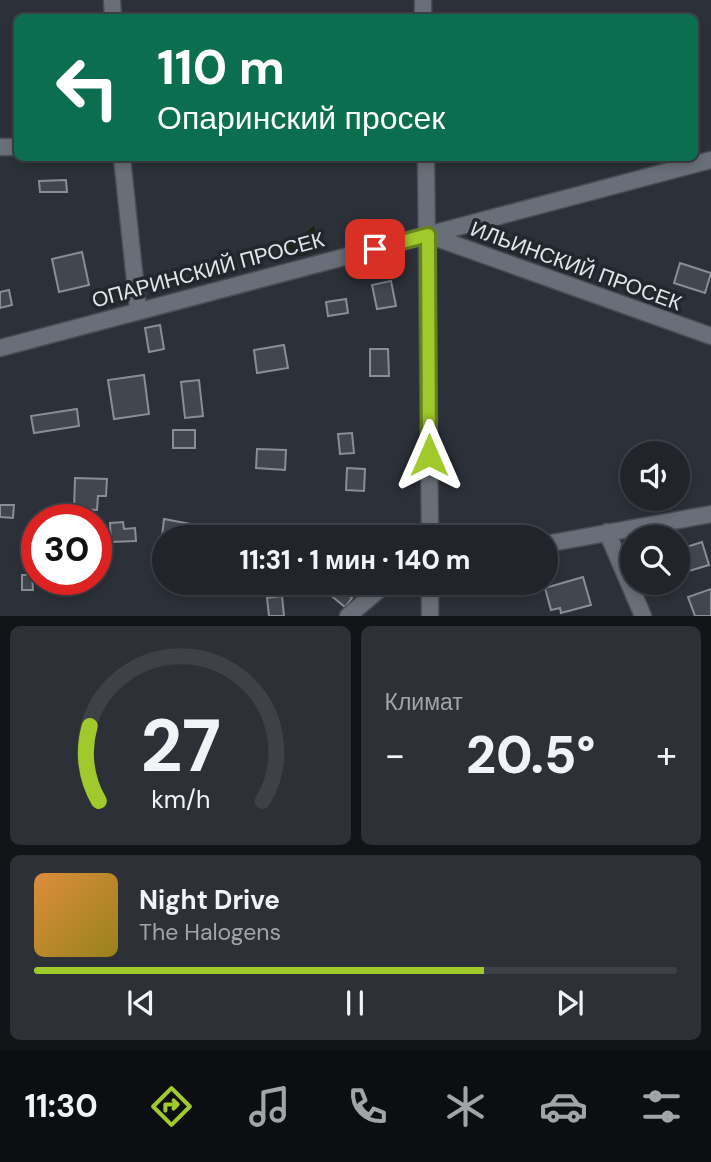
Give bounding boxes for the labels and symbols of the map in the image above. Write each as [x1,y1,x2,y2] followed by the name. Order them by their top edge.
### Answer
[467,215,686,317] street label: ИЛЬИНСКИЙ ПРОСЕК
[345,219,405,279] pin
[89,225,328,314] street label: ОПАРИНСКИЙ ПРОСЕК
[392,418,466,492] position arrow
[21,504,112,595] speed limit sign: 30

